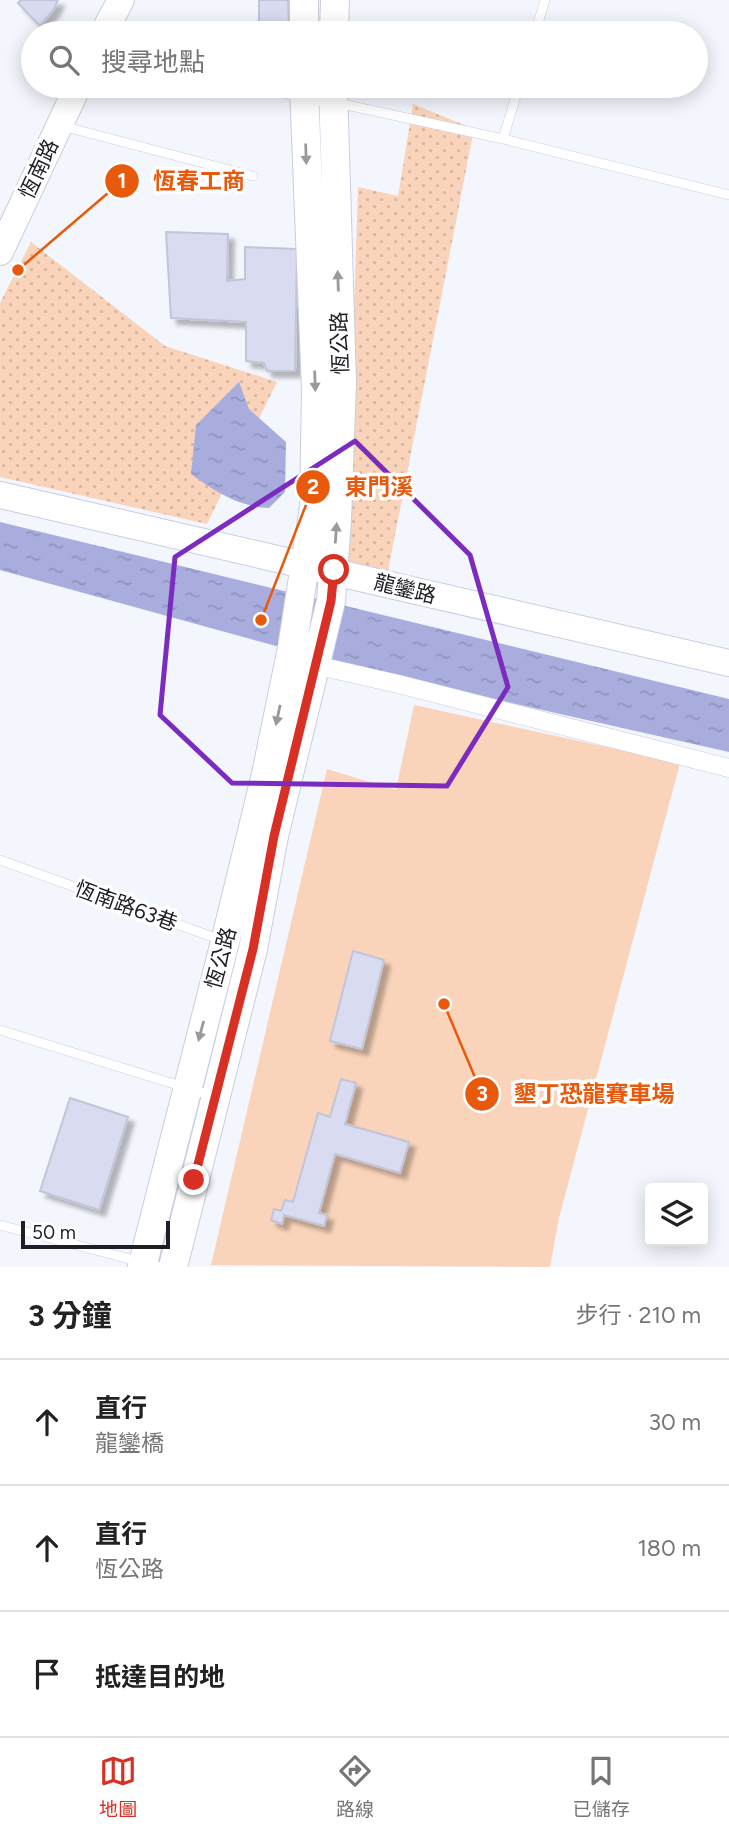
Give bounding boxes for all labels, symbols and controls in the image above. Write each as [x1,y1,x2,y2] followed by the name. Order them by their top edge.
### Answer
[21,21,708,98] search box
[45,41,83,79] icon: search
[101,46,205,78] text: 搜尋地點
[14,135,63,203] street label: 恆南路
[301,143,312,165] one-way arrow
[104,159,259,203] callout: 恆春工商
[153,167,245,195] text: 恆春工商
[118,168,126,193] text: 1
[332,270,343,292] one-way arrow
[326,311,353,375] street label: 恆公路
[310,371,321,393] one-way arrow
[295,465,427,509] callout: 東門溪
[345,473,414,501] text: 東門溪
[307,474,319,499] text: 2
[331,522,342,544] one-way arrow
[318,554,349,585] route start
[372,569,439,608] street label: 龍鑾路
[272,704,283,726] one-way arrow
[71,875,181,936] street label: 恆南路63巷
[200,924,241,992] street label: 恆公路
[196,1021,206,1042] one-way arrow
[465,1072,689,1116] callout: 墾丁恐龍賽車場
[514,1080,675,1108] text: 墾丁恐龍賽車場
[476,1081,488,1106] text: 3
[178,1164,209,1195] route end
[645,1183,708,1246] map controls
[645,1183,708,1246] button: layers
[21,1218,170,1250] scale bar
[32,1221,76,1244] text: 50 m
[28,1297,112,1334] text: 3 分鐘
[575,1301,701,1329] text: 步行 · 210 m
[95,1392,147,1424] text: 直行
[28,1403,66,1441] icon: ahead
[648,1408,701,1436] text: 30 m
[95,1429,164,1457] text: 龍鑾橋
[95,1518,147,1550] text: 直行
[28,1529,66,1567] icon: ahead
[637,1534,701,1562] text: 180 m
[95,1555,164,1583] text: 恆公路
[28,1655,66,1693] icon: arrive
[95,1661,225,1693] text: 抵達目的地
[99,1752,137,1821] tab: 地圖
[336,1752,374,1821] tab: 路線
[573,1752,630,1821] tab: 已儲存

